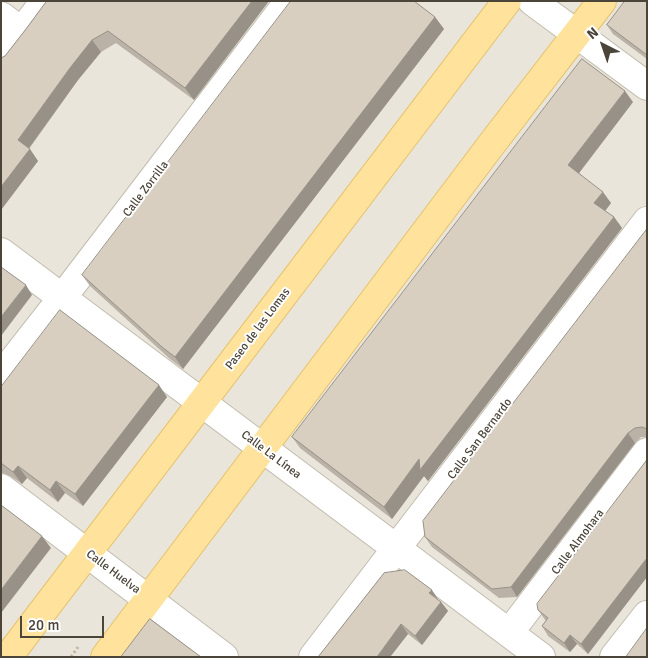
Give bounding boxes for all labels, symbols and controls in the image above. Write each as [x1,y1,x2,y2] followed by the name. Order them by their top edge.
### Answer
[578,20,628,70] north arrow
[584,24,602,43] text: N
[120,158,172,220] street label: Calle Zorrilla
[223,285,293,373] street label: Paseo de las Lomas
[445,396,515,482] street label: Calle San Bernardo
[238,428,304,482] street label: Calle La Línea
[549,506,607,578] street label: Calle Almohara
[83,547,143,597] street label: Calle Huelva
[22,606,106,638] scale bar
[28,616,59,634] text: 20 m

